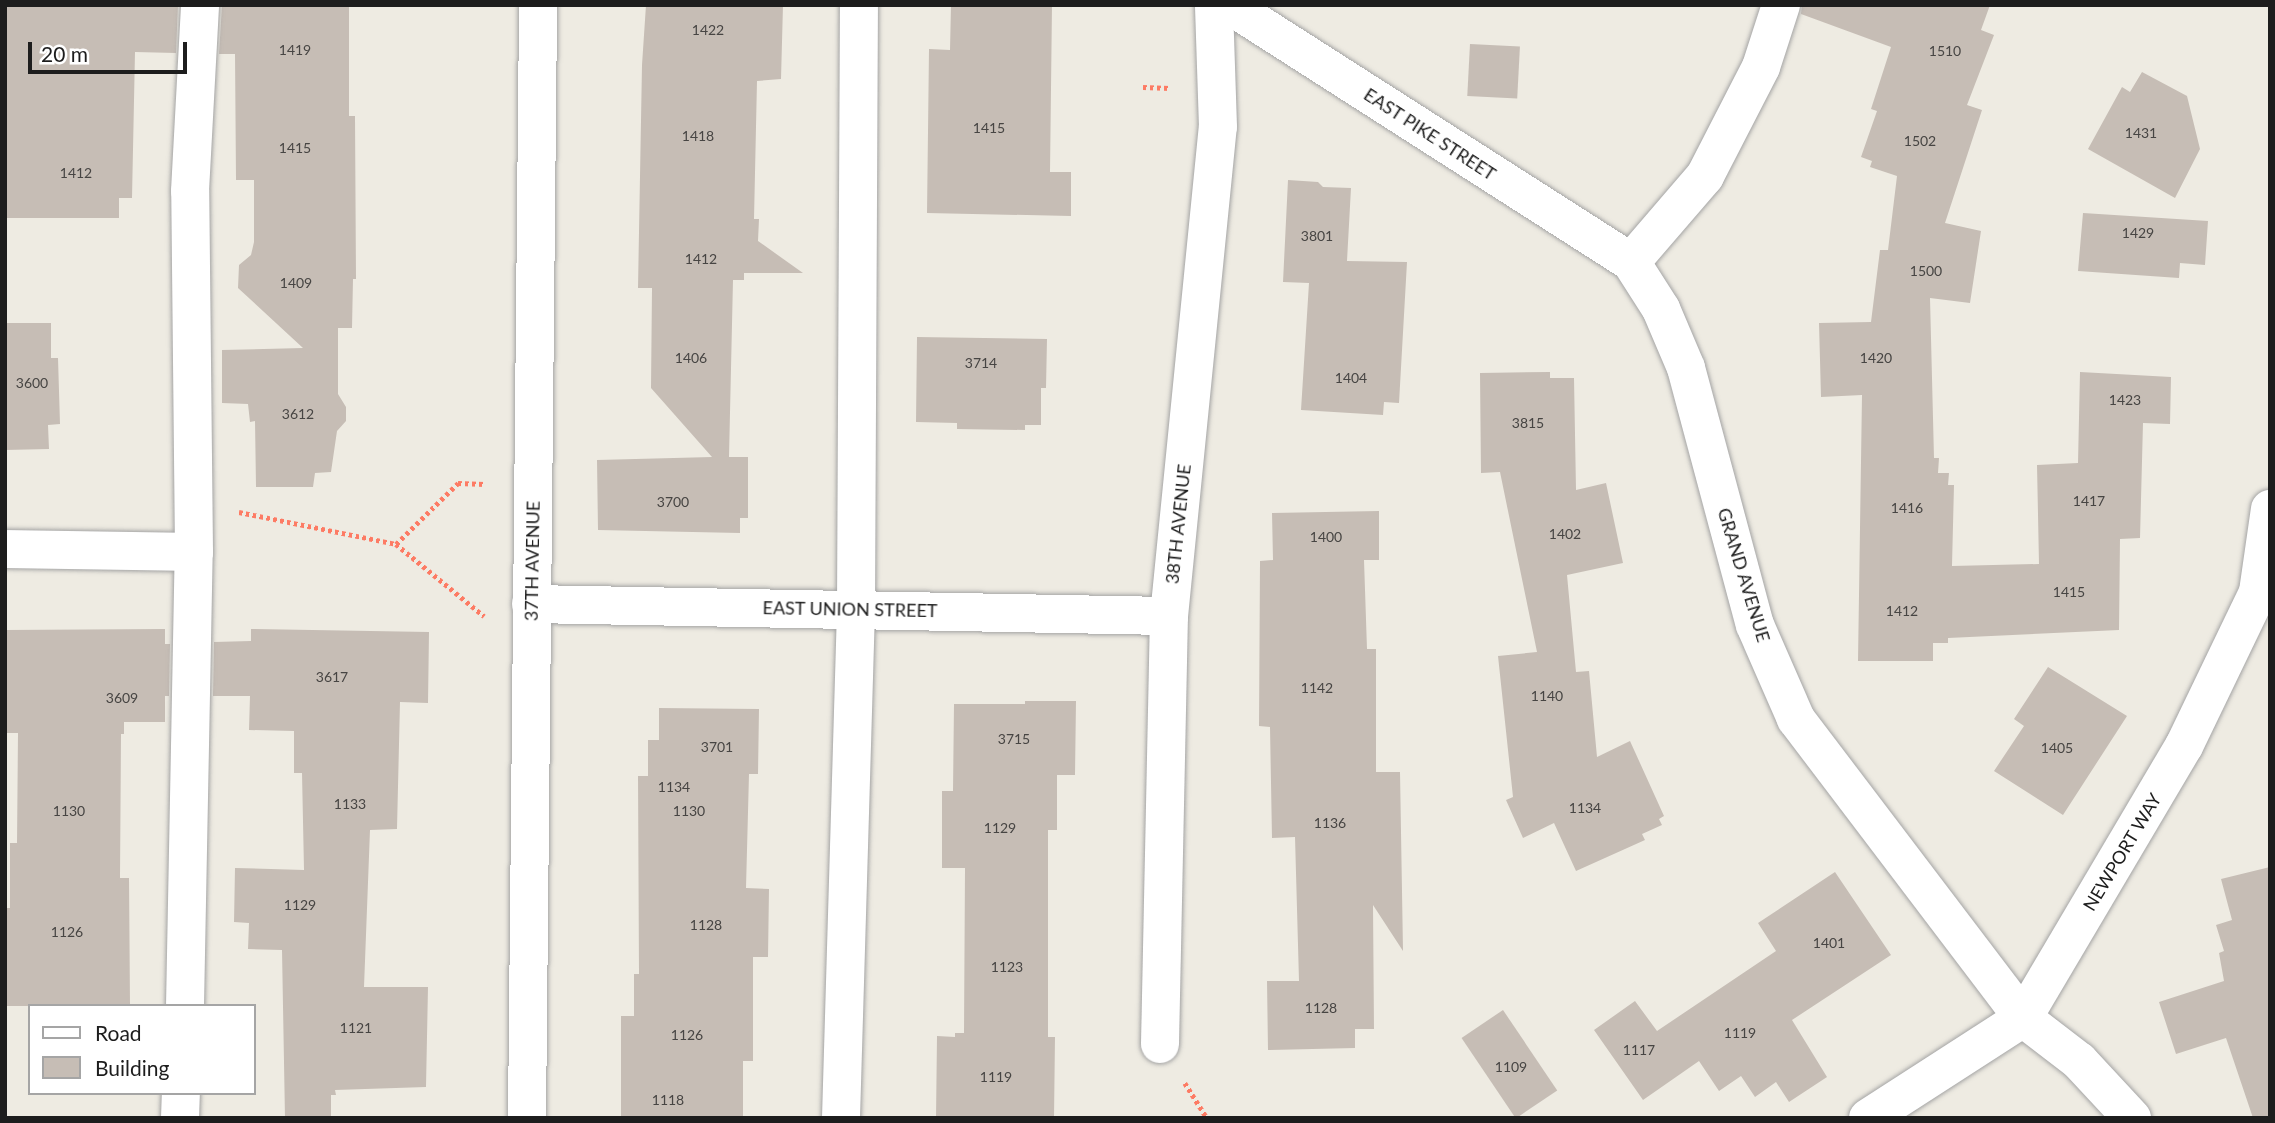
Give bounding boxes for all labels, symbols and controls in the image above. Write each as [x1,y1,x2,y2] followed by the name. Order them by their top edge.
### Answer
[692,22,724,38] house number: 1422
[32,28,191,72] scale bar
[41,41,88,66] text: 20 m
[279,42,311,58] house number: 1419
[1929,43,1961,59] house number: 1510
[1360,83,1500,185] street label: EAST PIKE STREET
[973,120,1005,136] house number: 1415
[2125,125,2157,141] house number: 1431
[682,128,714,144] house number: 1418
[1904,133,1936,149] house number: 1502
[279,140,311,156] house number: 1415
[60,165,92,181] house number: 1412
[2122,225,2154,241] house number: 1429
[1301,228,1333,244] house number: 3801
[685,251,717,267] house number: 1412
[1910,263,1942,279] house number: 1500
[280,275,312,291] house number: 1409
[675,350,707,366] house number: 1406
[1860,350,1892,366] house number: 1420
[965,355,997,371] house number: 3714
[1335,370,1367,386] house number: 1404
[16,375,48,391] house number: 3600
[2109,392,2141,408] house number: 1423
[282,406,314,422] house number: 3612
[1512,415,1544,431] house number: 3815
[1161,463,1195,585] street label: 38TH AVENUE
[2073,493,2105,509] house number: 1417
[657,494,689,510] house number: 3700
[520,500,544,622] street label: 37TH AVENUE
[1891,500,1923,516] house number: 1416
[1713,505,1775,645] street label: GRAND AVENUE
[1549,526,1581,542] house number: 1402
[1310,529,1342,545] house number: 1400
[2053,584,2085,600] house number: 1415
[762,597,938,621] street label: EAST UNION STREET
[1886,603,1918,619] house number: 1412
[316,669,348,685] house number: 3617
[1301,680,1333,696] house number: 1142
[1531,688,1563,704] house number: 1140
[106,690,138,706] house number: 3609
[998,731,1030,747] house number: 3715
[701,739,733,755] house number: 3701
[2041,740,2073,756] house number: 1405
[658,779,690,795] house number: 1134
[2078,789,2166,915] street label: NEWPORT WAY
[334,796,366,812] house number: 1133
[1569,800,1601,816] house number: 1134
[53,803,85,819] house number: 1130
[673,803,705,819] house number: 1130
[1314,815,1346,831] house number: 1136
[984,820,1016,836] house number: 1129
[284,897,316,913] house number: 1129
[690,917,722,933] house number: 1128
[51,924,83,940] house number: 1126
[1813,935,1845,951] house number: 1401
[991,959,1023,975] house number: 1123
[1305,1000,1337,1016] house number: 1128
[28,1004,256,1095] legend
[95,1020,142,1045] text: Road
[340,1020,372,1036] house number: 1121
[1724,1025,1756,1041] house number: 1119
[671,1027,703,1043] house number: 1126
[1623,1042,1655,1058] house number: 1117
[95,1055,170,1080] text: Building
[1495,1059,1527,1075] house number: 1109
[980,1069,1012,1085] house number: 1119
[652,1092,684,1108] house number: 1118

